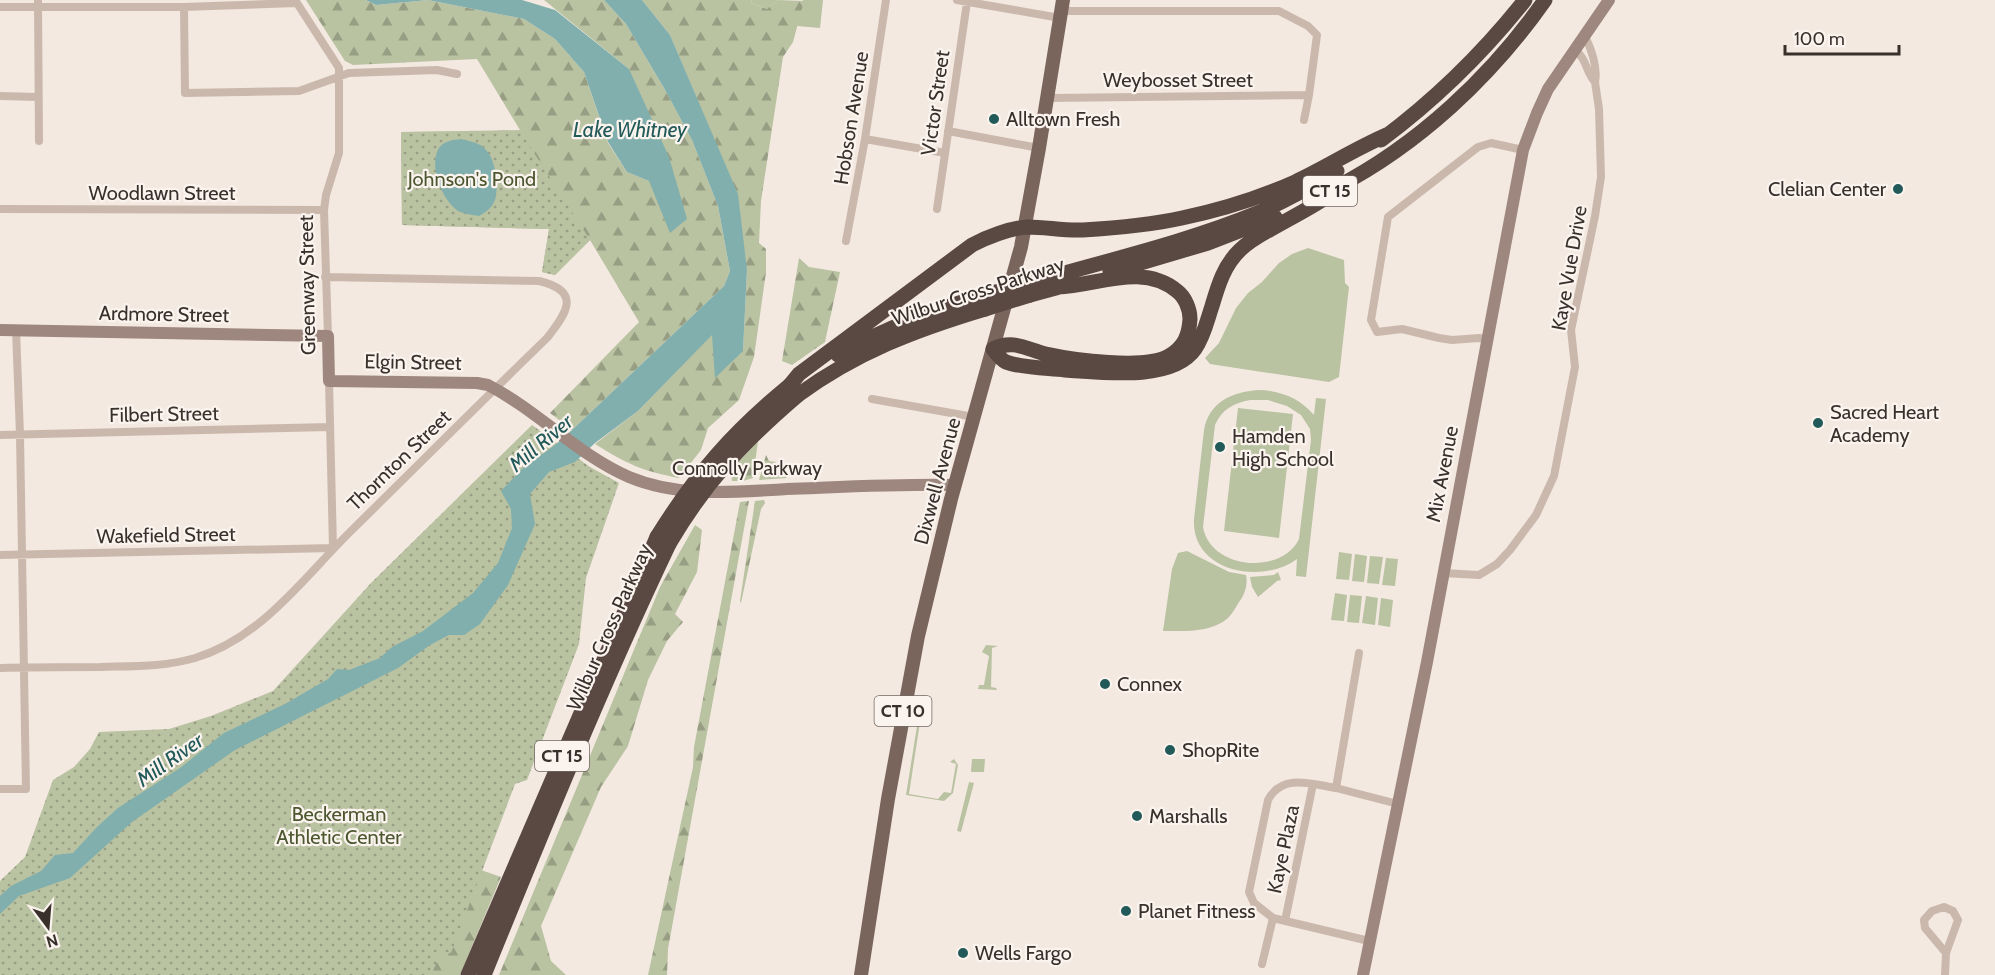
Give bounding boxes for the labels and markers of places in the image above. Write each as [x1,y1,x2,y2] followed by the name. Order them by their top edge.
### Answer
[1006,107,1120,131] place label: Alltown Fresh
[987,112,1001,126] marker: Alltown Fresh
[1768,177,1887,201] place label: Clelian Center
[1891,182,1905,196] marker: Clelian Center
[1830,400,1939,447] place label: Sacred Heart Academy
[1811,416,1825,430] marker: Sacred Heart Academy
[1232,424,1334,471] place label: Hamden High School
[1213,440,1227,454] marker: Hamden High School
[1117,672,1183,696] place label: Connex
[1098,677,1112,691] marker: Connex
[1182,738,1259,762] place label: ShopRite
[1163,743,1177,757] marker: ShopRite
[1149,804,1227,828] place label: Marshalls
[1130,809,1144,823] marker: Marshalls
[1138,899,1256,923] place label: Planet Fitness
[1119,904,1133,918] marker: Planet Fitness
[975,941,1072,965] place label: Wells Fargo
[956,946,970,960] marker: Wells Fargo

